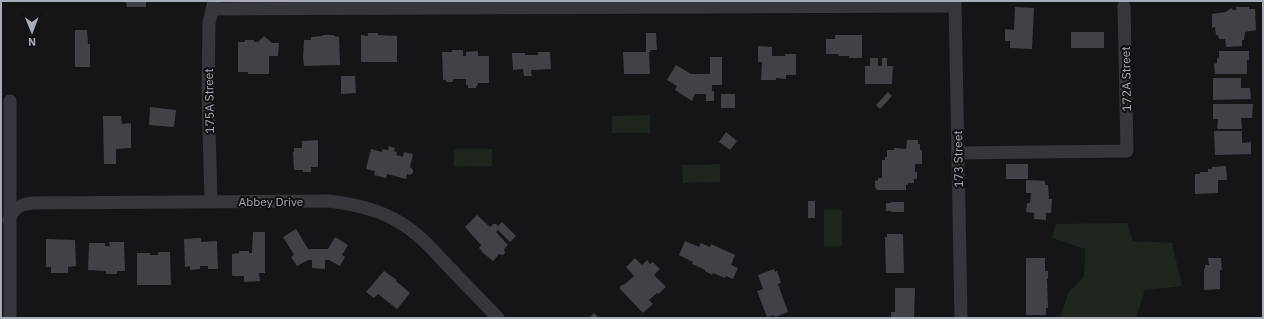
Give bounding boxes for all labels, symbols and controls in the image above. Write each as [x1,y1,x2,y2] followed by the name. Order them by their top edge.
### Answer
[12,12,52,52] north arrow
[28,35,36,49] text: N
[1118,46,1134,112] street label: 172A Street
[201,68,217,134] street label: 175A Street
[950,130,966,188] street label: 173 Street
[239,194,304,209] street label: Abbey Drive

